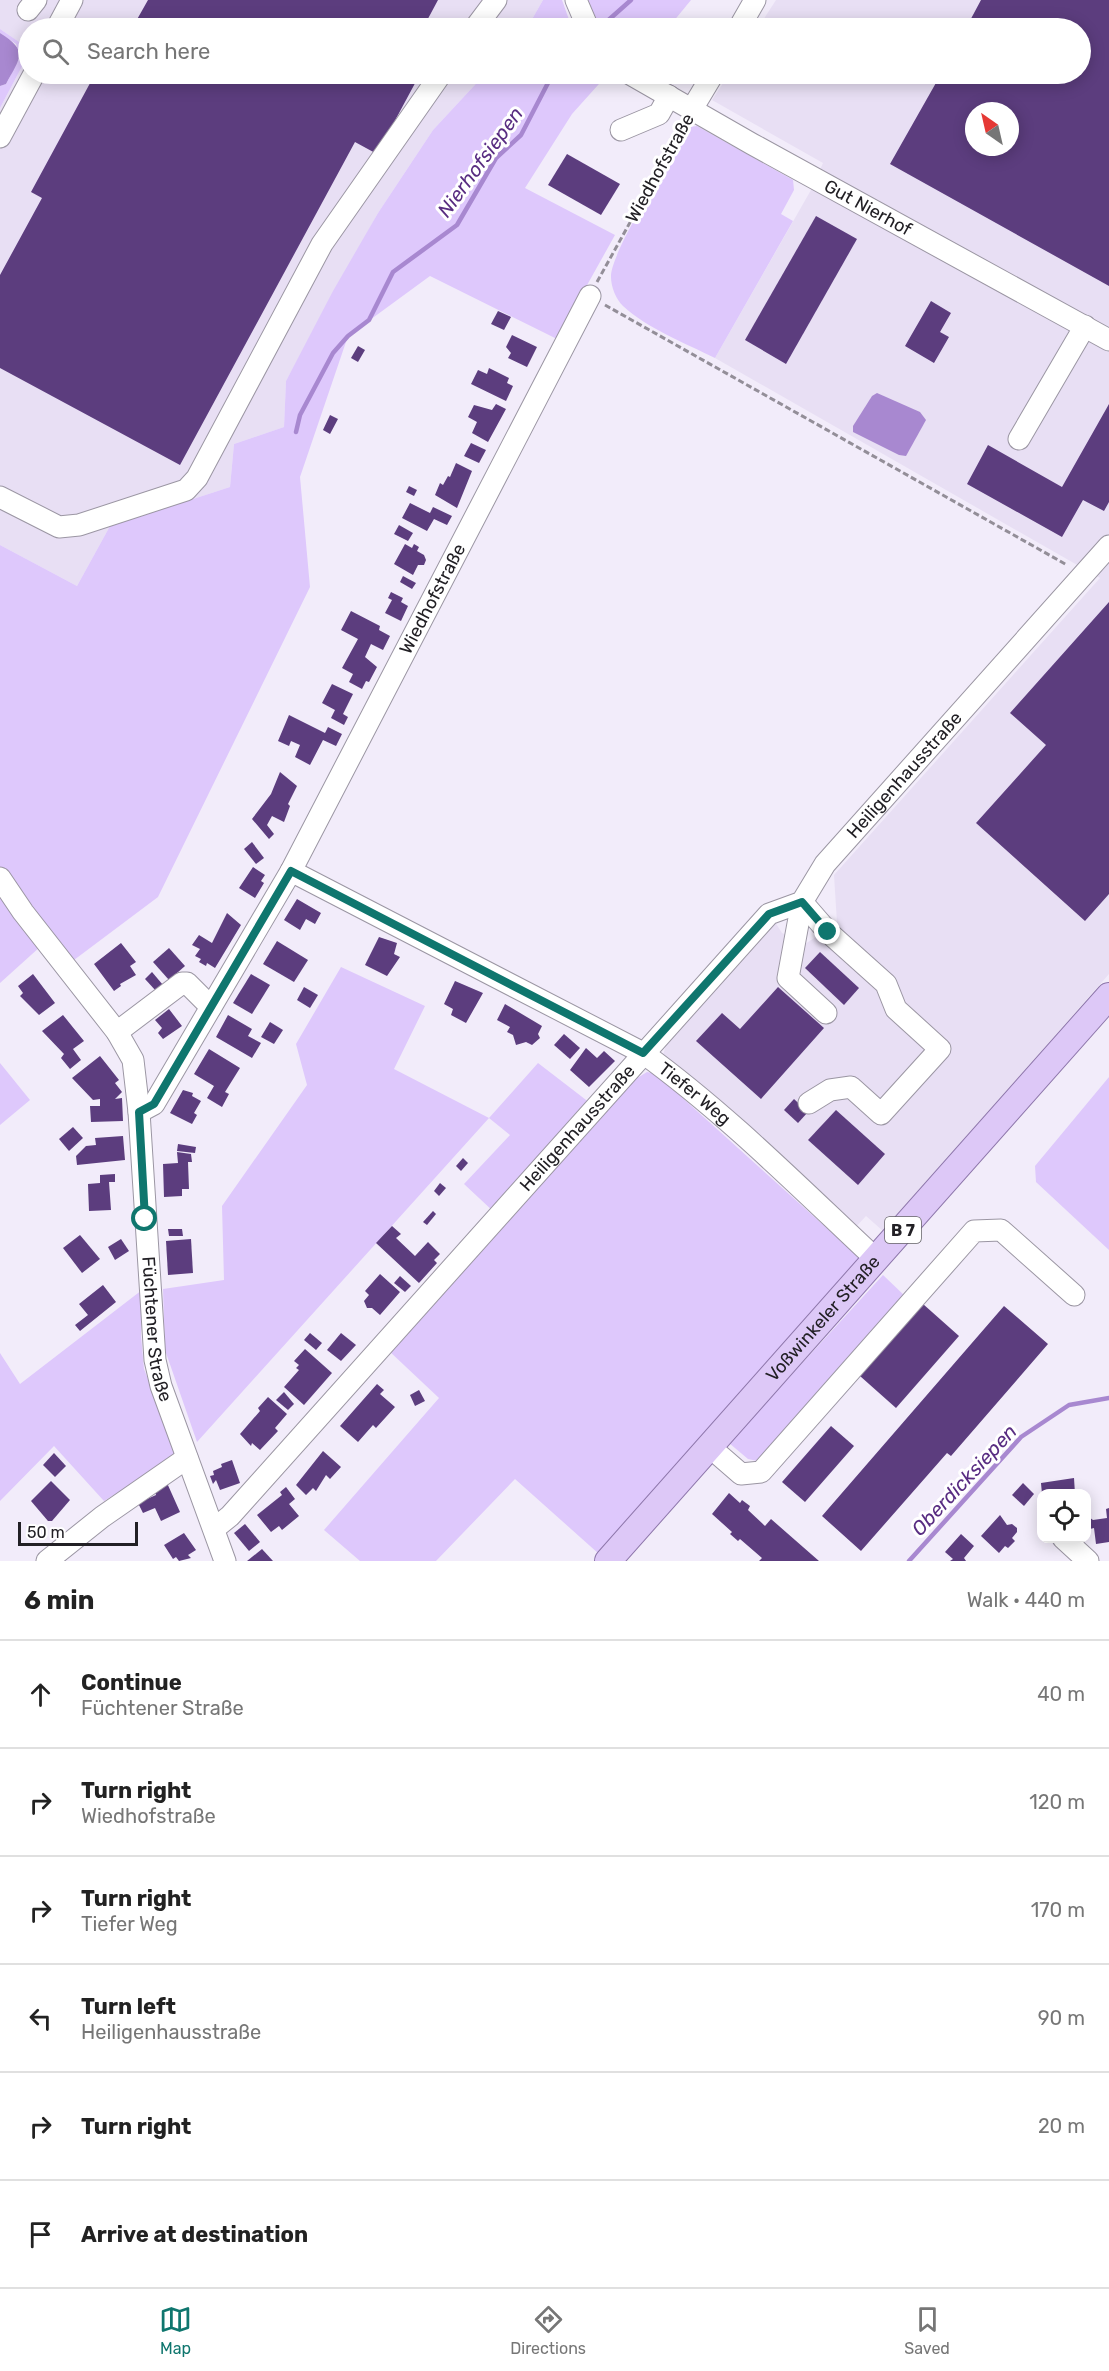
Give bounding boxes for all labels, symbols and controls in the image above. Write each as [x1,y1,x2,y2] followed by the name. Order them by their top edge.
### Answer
[18,18,1091,84] search box
[39,35,72,68] icon: search
[87,38,210,65] text: Search here
[432,102,528,222] water label: Nierhofsiepen
[965,102,1019,156] north arrow
[621,110,699,226] street label: Wiedhofstraße
[820,175,916,241] street label: Gut Nierhof
[395,540,470,658] street label: Wiedhofstraße
[842,707,967,843] street label: Heiligenhausstraße
[814,918,840,944] route end
[654,1058,735,1130] street label: Tiefer Weg
[515,1060,640,1196] street label: Heiligenhausstraße
[131,1205,157,1231] route start
[885,1217,921,1243] road number: B 7
[761,1251,885,1386] street label: Voßwinkeler Straße
[137,1256,177,1405] street label: Füchtener Straße
[906,1419,1022,1541] water label: Oberdicksiepen
[1037,1489,1091,1543] map controls
[1037,1489,1091,1543] button: locate
[18,1519,138,1546] scale bar
[27,1523,65,1542] text: 50 m
[24,1585,94,1616] text: 6 min
[967,1588,1085,1612] text: Walk · 440 m
[81,1669,182,1696] text: Continue
[24,1678,57,1711] icon: ahead
[1037,1682,1085,1706] text: 40 m
[81,1696,244,1720] text: Füchtener Straße
[81,1777,191,1804] text: Turn right
[24,1786,57,1819] icon: right
[1029,1790,1085,1814] text: 120 m
[81,1804,216,1828] text: Wiedhofstraße
[81,1885,191,1912] text: Turn right
[24,1894,57,1927] icon: right
[1031,1898,1085,1922] text: 170 m
[81,1912,178,1936] text: Tiefer Weg
[81,1993,176,2020] text: Turn left
[24,2002,57,2035] icon: left
[1038,2006,1085,2030] text: 90 m
[81,2020,261,2044] text: Heiligenhausstraße
[24,2110,57,2143] icon: right
[81,2113,191,2140] text: Turn right
[1038,2114,1085,2138] text: 20 m
[24,2218,57,2251] icon: arrive
[81,2221,308,2248] text: Arrive at destination
[159,2303,192,2358] tab: Map
[510,2303,586,2358] tab: Directions
[904,2303,950,2358] tab: Saved

